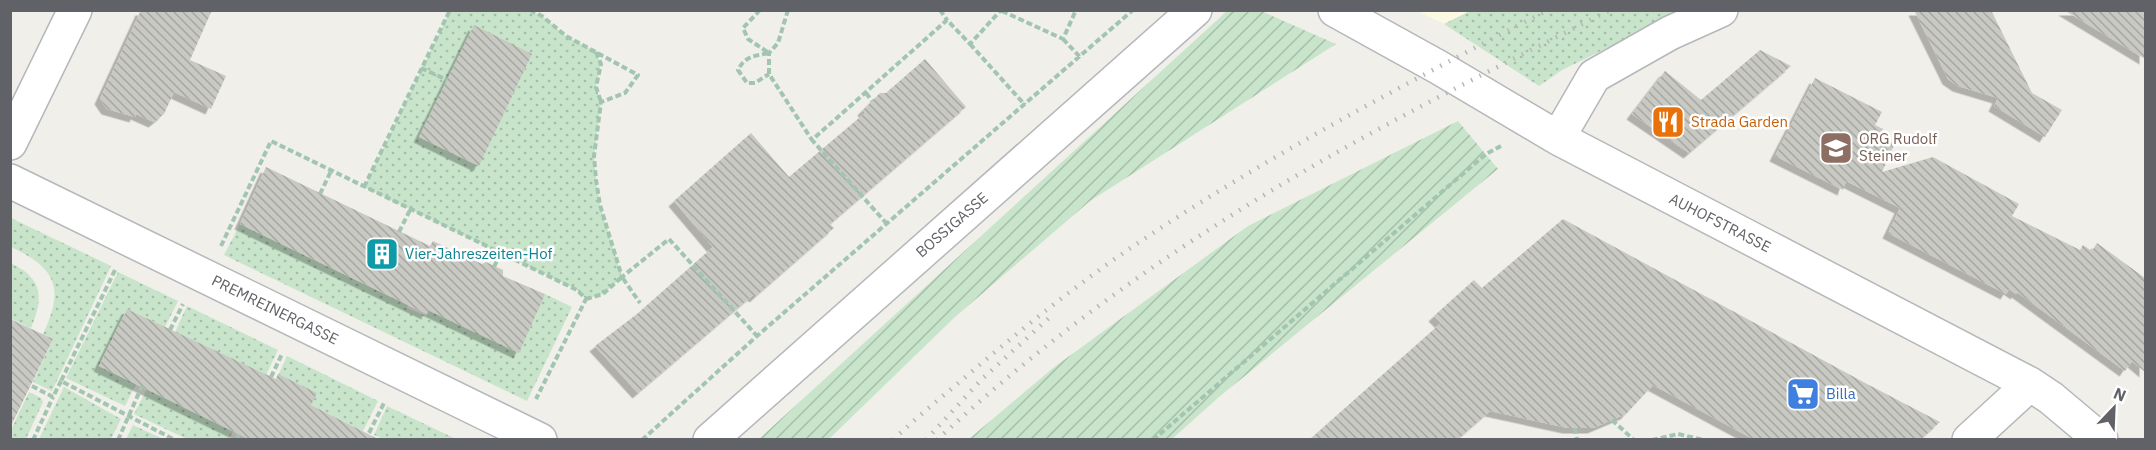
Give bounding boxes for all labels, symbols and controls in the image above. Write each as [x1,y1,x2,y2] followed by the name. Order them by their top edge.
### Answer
[1650,104,1686,140] restaurant icon: Strada Garden
[1691,112,1788,131] place label: Strada Garden
[1859,129,1937,165] place label: ORG Rudolf Steiner
[1818,130,1854,166] school or university icon: ORG Rudolf Steiner
[912,188,992,261] street label: BOSSIGASSE
[1666,189,1774,256] street label: AUHOFSTRASSE
[364,236,400,272] building icon: Vier-Jahreszeiten-Hof
[405,244,553,263] place label: Vier-Jahreszeiten-Hof
[209,271,342,349] street label: PREMREINERGASSE
[1785,376,1821,412] supermarket icon: Billa
[2084,378,2144,438] north arrow
[2111,383,2129,406] text: N
[1826,384,1856,403] place label: Billa

